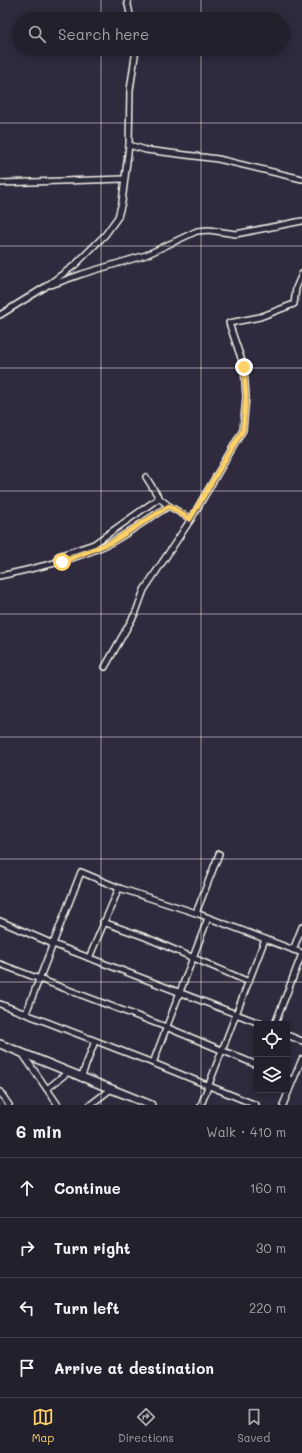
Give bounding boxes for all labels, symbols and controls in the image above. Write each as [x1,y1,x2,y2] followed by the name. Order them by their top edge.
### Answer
[12,12,290,56] search box
[26,23,48,45] icon: search
[58,24,149,44] text: Search here
[235,358,253,376] route end
[53,553,71,571] route start
[254,1021,290,1093] map controls
[254,1021,290,1057] button: locate
[254,1057,290,1093] button: layers
[16,1120,61,1142] text: 6 min
[206,1123,286,1140] text: Walk · 410 m
[16,1177,38,1199] icon: ahead
[54,1178,121,1198] text: Continue
[250,1179,286,1196] text: 160 m
[16,1237,38,1259] icon: right
[54,1238,131,1258] text: Turn right
[256,1239,286,1256] text: 30 m
[16,1297,38,1319] icon: left
[54,1298,119,1318] text: Turn left
[249,1299,286,1316] text: 220 m
[16,1357,38,1379] icon: arrive
[54,1358,214,1378] text: Arrive at destination
[32,1406,54,1445] tab: Map
[118,1406,174,1445] tab: Directions
[237,1406,270,1445] tab: Saved

